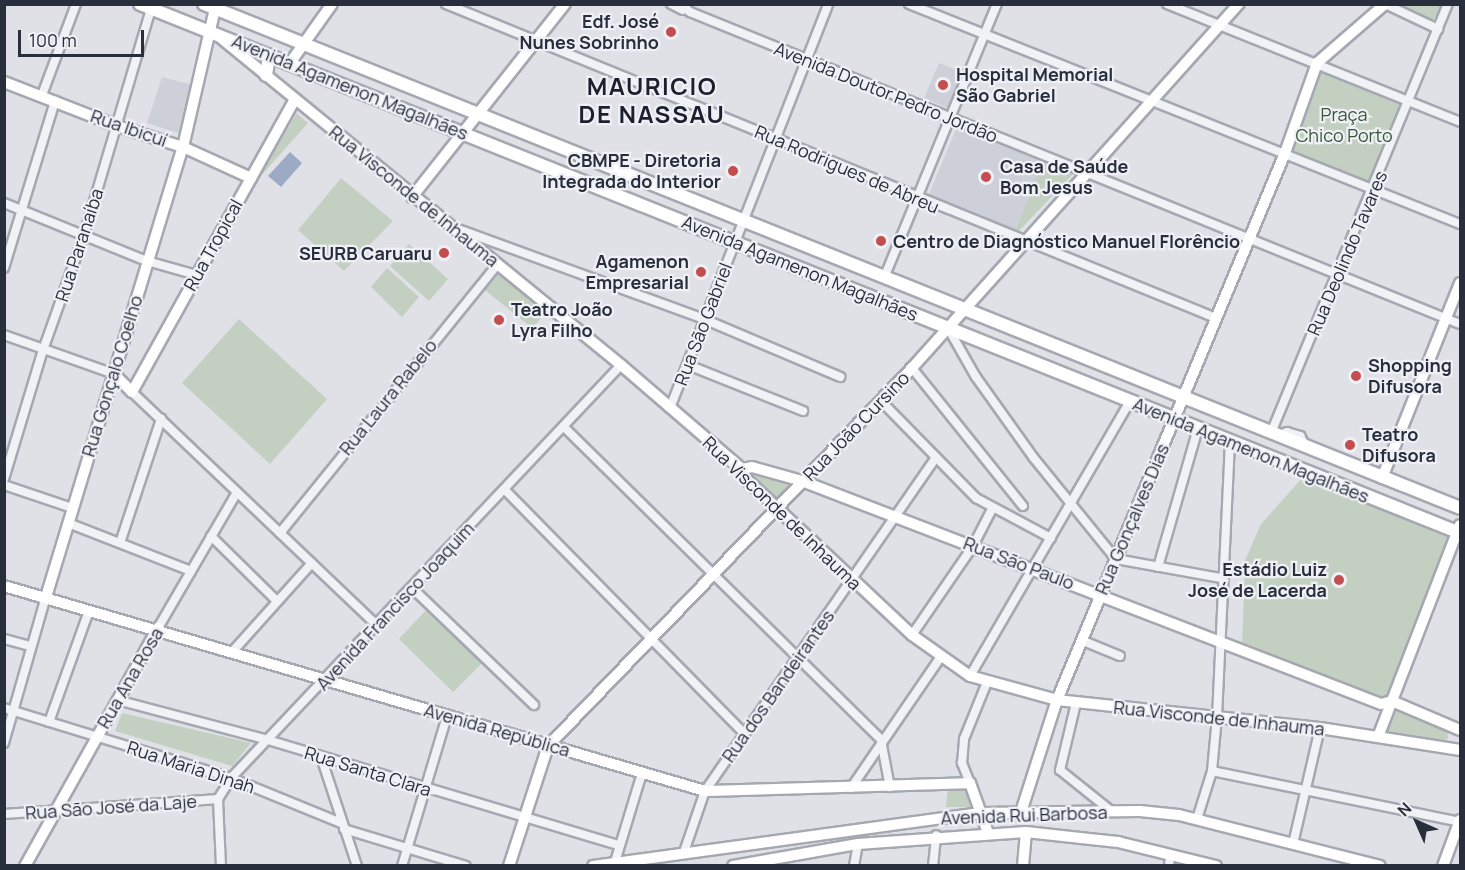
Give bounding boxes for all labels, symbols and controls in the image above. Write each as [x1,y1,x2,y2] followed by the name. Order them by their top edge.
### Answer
[520,11,659,54] place label: Edf. José Nunes Sobrinho
[21,18,147,56] scale bar
[664,25,678,39] marker: Edf. José Nunes Sobrinho
[29,28,77,52] text: 100 m
[229,30,471,144] street label: Avenida Agamenon Magalhães
[771,37,1001,147] street label: Avenida Doutor Pedro Jordão
[956,64,1113,106] place label: Hospital Memorial São Gabriel
[579,72,725,128] district label: MAURICIO DE NASSAU
[934,76,952,94] marker: Hospital Memorial São Gabriel
[1295,104,1393,146] park label: Praça Chico Porto
[88,105,170,151] street label: Rua Ibicuí
[752,120,942,218] street label: Rua Rodrigues de Abreu
[325,121,503,271] street label: Rua Visconde de Inhauma
[542,150,721,192] place label: CBMPE - Diretoria Integrada do Interior
[1000,156,1128,198] place label: Casa de Saúde Bom Jesus
[726,164,740,178] marker: CBMPE - Diretoria Integrada do Interior
[1303,167,1391,339] street label: Rua Deolindo Tavares
[977,168,995,186] marker: Casa de Saúde Bom Jesus
[51,186,107,304] street label: Rua Paranaíba
[179,195,247,295] street label: Rua Tropical
[679,211,921,325] street label: Avenida Agamenon Magalhães
[893,230,1240,252] place label: Centro de Diagnóstico Manuel Florêncio
[874,234,888,248] marker: Centro de Diagnóstico Manuel Florêncio
[299,242,432,264] place label: SEURB Caruaru
[437,246,451,260] marker: SEURB Caruaru
[586,251,689,294] place label: Agamenon Empresarial
[670,260,736,388] street label: Rua São Gabriel
[694,265,708,279] marker: Agamenon Empresarial
[77,293,147,459] street label: Rua Gonçalo Coelho
[511,299,613,342] place label: Teatro João Lyra Filho
[492,313,506,327] marker: Teatro João Lyra Filho
[335,335,441,459] street label: Rua Laura Rabelo
[1368,355,1452,398] place label: Shopping Difusora
[798,367,914,485] street label: Rua João Cursino
[1349,369,1363,383] marker: Shopping Difusora
[1130,393,1372,507] street label: Avenida Agamenon Magalhães
[1362,424,1436,466] place label: Teatro Difusora
[698,432,866,594] street label: Rua Visconde de Inhauma
[1343,438,1357,452] marker: Teatro Difusora
[1090,440,1174,598] street label: Rua Gonçalves Dias
[311,518,479,694] street label: Avenida Francisco Joaquim
[961,532,1077,594] street label: Rua São Paulo
[1188,559,1327,602] place label: Estádio Luiz José de Lacerda
[1332,573,1346,587] marker: Estádio Luiz José de Lacerda
[717,606,839,766] street label: Rua dos Bandeirantes
[92,624,168,732] street label: Rua Ana Rosa
[1113,696,1325,740] street label: Rua Visconde de Inhauma
[422,699,572,761] street label: Avenida República
[125,736,257,798] street label: Rua Maria Dinah
[302,741,434,801] street label: Rua Santa Clara
[24,790,198,824] street label: Rua São José da Laje
[1387,792,1447,852] north arrow
[1392,797,1416,821] text: N
[940,801,1108,829] street label: Avenida Rui Barbosa

